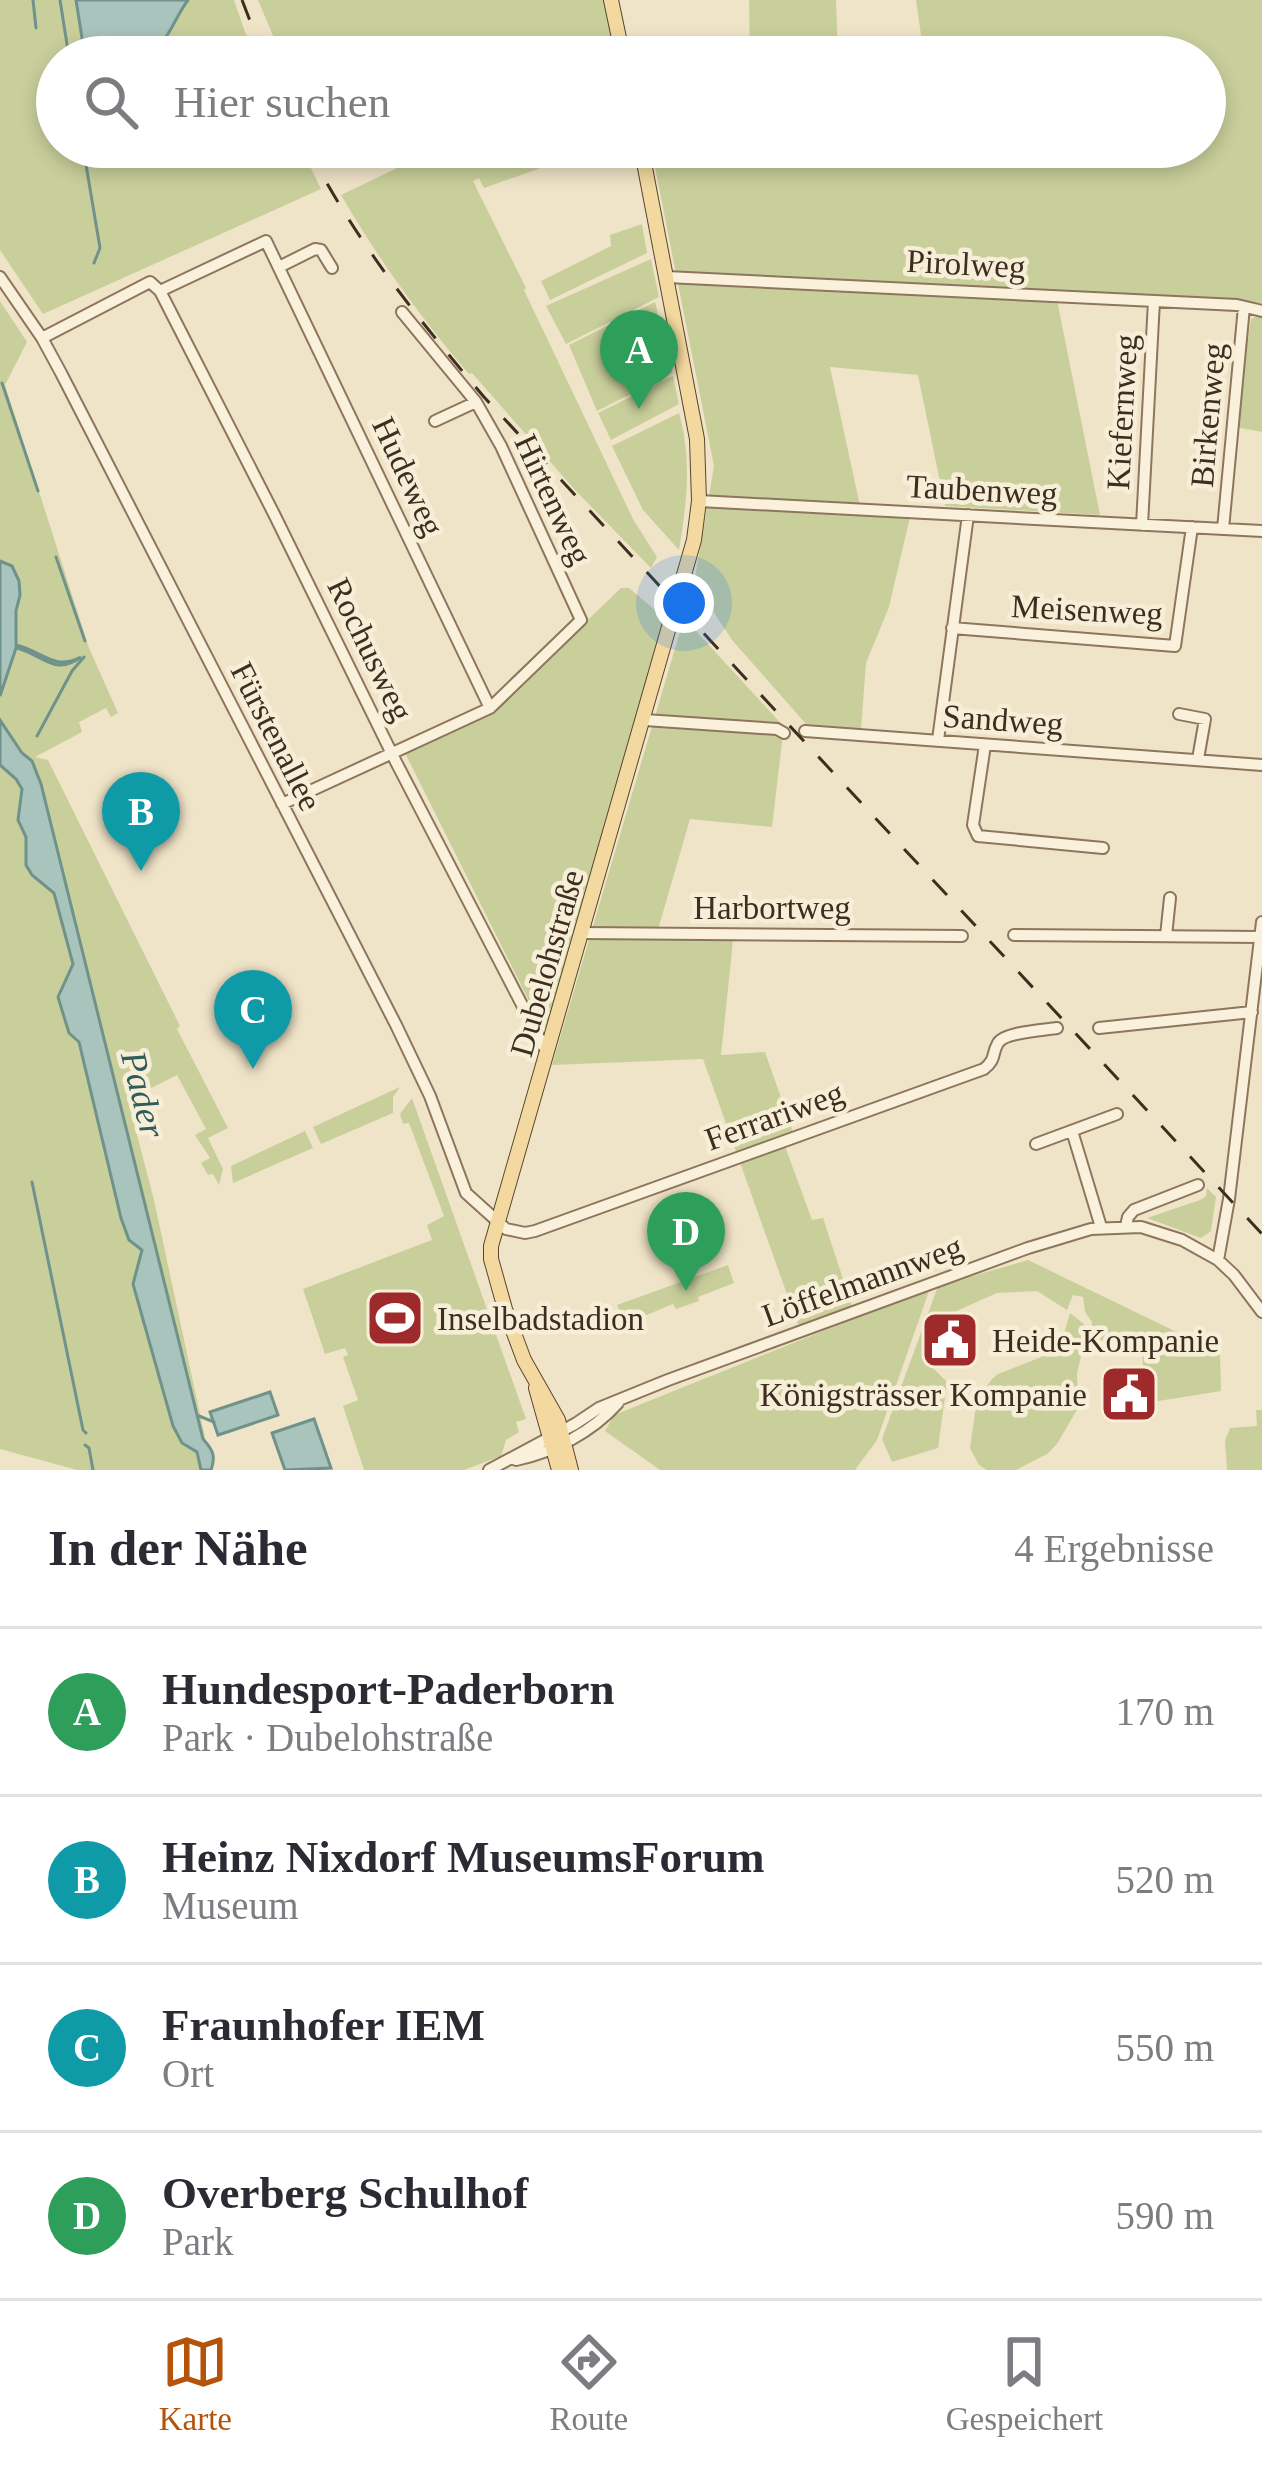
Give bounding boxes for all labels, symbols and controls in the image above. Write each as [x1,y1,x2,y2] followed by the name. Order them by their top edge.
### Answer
[36,36,1226,168] search box
[78,69,144,135] icon: search
[174,77,390,127] text: Hier suchen
[906,243,1026,285] street label: Pirolweg
[600,310,678,409] pin: A
[1100,333,1144,491] street label: Kiefernweg
[1184,341,1232,489] street label: Birkenweg
[365,412,451,541] street label: Hudeweg
[507,429,599,570] street label: Hirtenweg
[905,468,1059,512] street label: Taubenweg
[320,572,420,727] street label: Rochusweg
[654,573,714,633] your location
[1010,588,1164,632] street label: Meisenweg
[223,656,329,816] street label: Fürstenallee
[941,698,1065,742] street label: Sandweg
[102,772,180,871] pin: B
[503,866,591,1061] street label: Dubelohstraße
[693,890,851,926] street label: Harbortweg
[214,970,292,1069] pin: C
[113,1046,173,1143] water label: Pader
[700,1074,849,1158] street label: Ferrariweg
[647,1192,725,1291] pin: D
[757,1228,967,1334] street label: Löffelmannweg
[364,1287,426,1349] sports icon: Inselbadstadion
[437,1301,644,1337] place label: Inselbadstadion
[919,1309,981,1371] public building icon: Heide-Kompanie
[992,1323,1219,1359] place label: Heide-Kompanie
[1098,1363,1160,1425] public building icon: Königsträsser Kompanie
[760,1377,1087,1413] place label: Königsträsser Kompanie
[48,1520,308,1576] text: In der Nähe
[1014,1527,1214,1570] text: 4 Ergebnisse
[162,1664,615,1714] text: Hundesport-Paderborn
[73,1690,101,1733] text: A
[1115,1690,1214,1733] text: 170 m
[162,1716,493,1759] text: Park · Dubelohstraße
[162,1832,764,1882] text: Heinz Nixdorf MuseumsForum
[74,1858,100,1901] text: B
[1115,1858,1214,1901] text: 520 m
[162,1884,299,1927] text: Museum
[162,2000,485,2050] text: Fraunhofer IEM
[73,2026,101,2069] text: C
[1115,2026,1214,2069] text: 550 m
[162,2052,214,2095] text: Ort
[162,2168,528,2218] text: Overberg Schulhof
[73,2194,101,2237] text: D
[1115,2194,1214,2237] text: 590 m
[162,2220,234,2263] text: Park
[159,2329,232,2438] tab: Karte
[549,2329,628,2438] tab: Route
[946,2329,1103,2438] tab: Gespeichert

